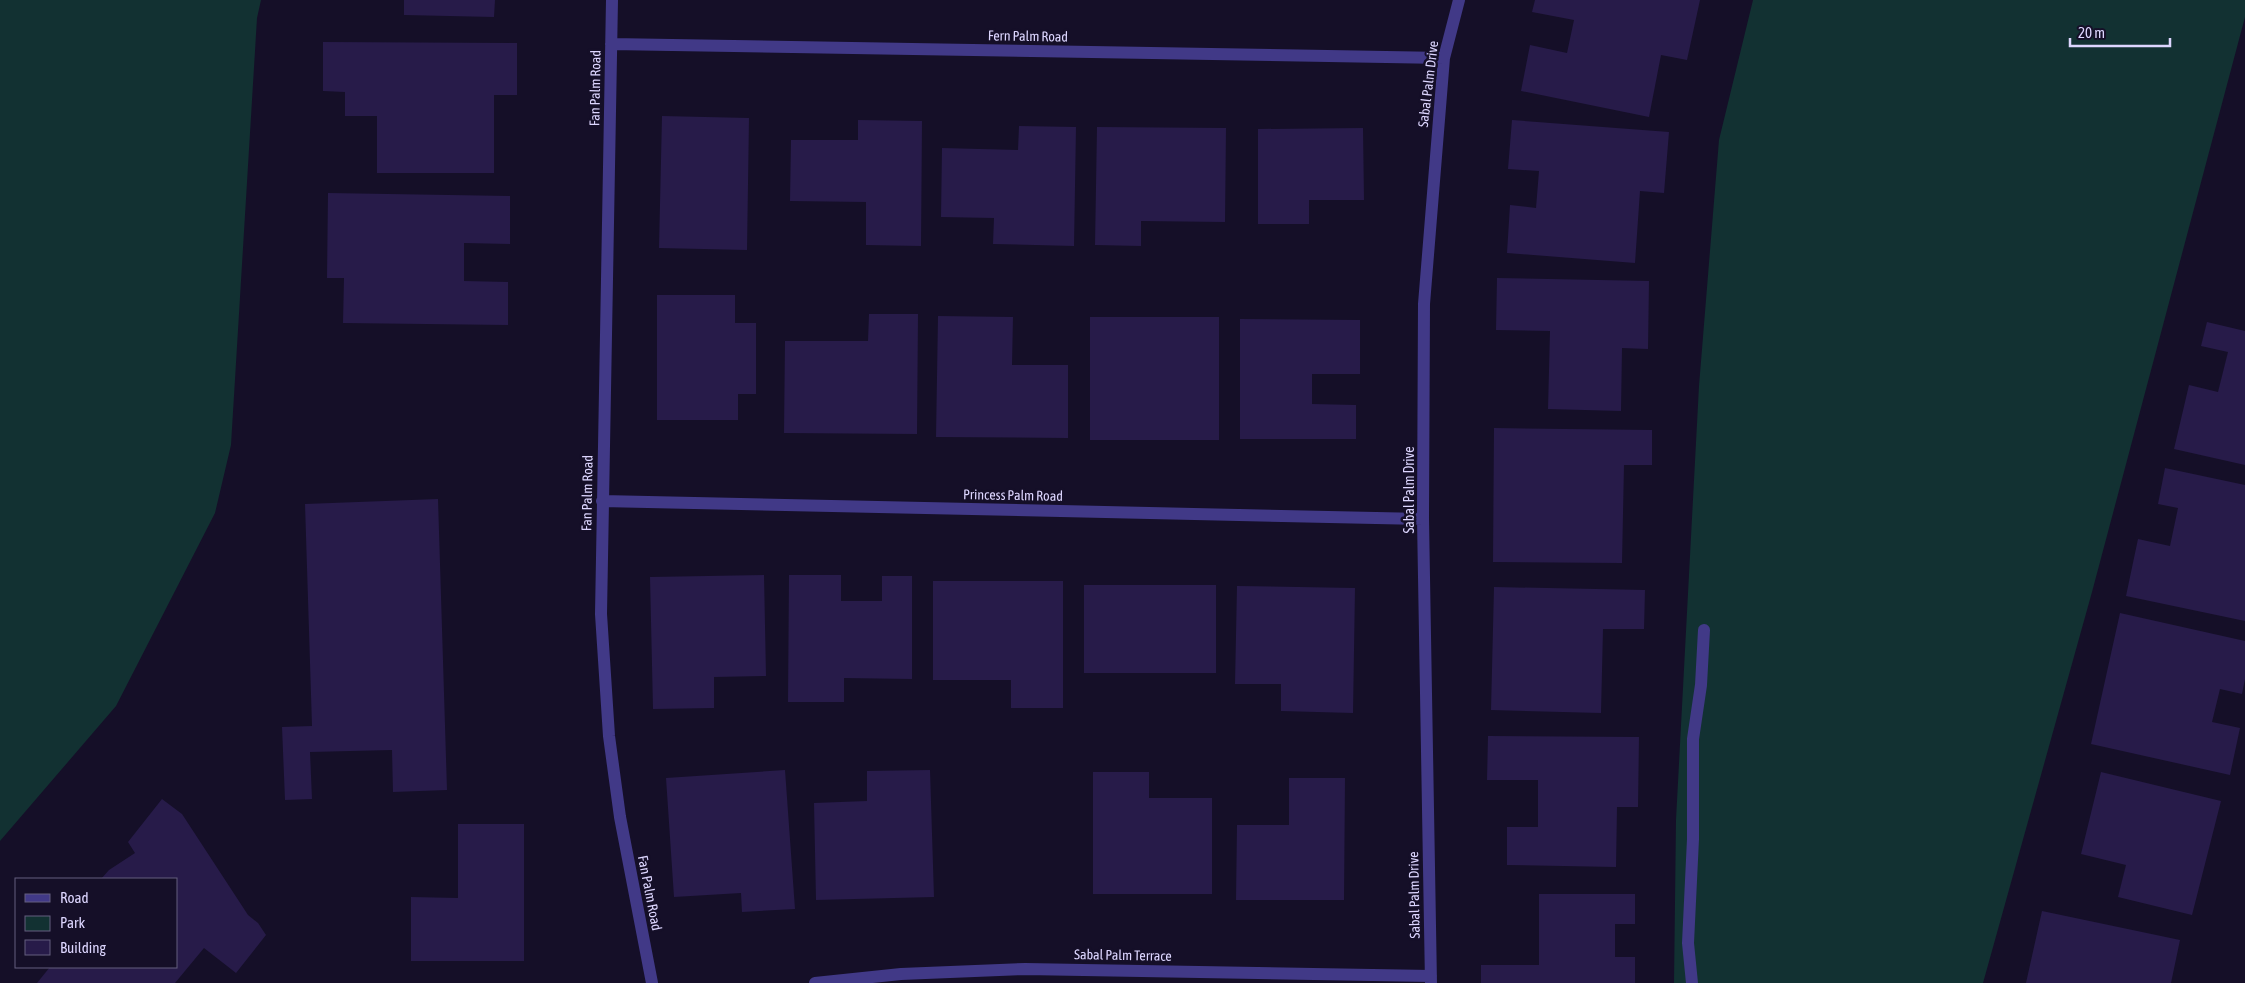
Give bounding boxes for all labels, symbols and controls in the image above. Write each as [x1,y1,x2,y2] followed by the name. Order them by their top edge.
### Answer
[2070,15,2170,47] scale bar
[2078,24,2105,41] text: 20 m
[988,27,1068,45] street label: Fern Palm Road
[1415,40,1441,128] street label: Sabal Palm Drive
[586,50,604,126] street label: Fan Palm Road
[1401,446,1417,534] street label: Sabal Palm Drive
[578,455,596,531] street label: Fan Palm Road
[963,486,1063,504] street label: Princess Palm Road
[1405,851,1423,939] street label: Sabal Palm Drive
[635,854,665,932] street label: Fan Palm Road
[15,878,178,968] legend
[60,889,89,906] text: Road
[60,914,85,931] text: Park
[60,939,106,956] text: Building
[1074,946,1172,964] street label: Sabal Palm Terrace

